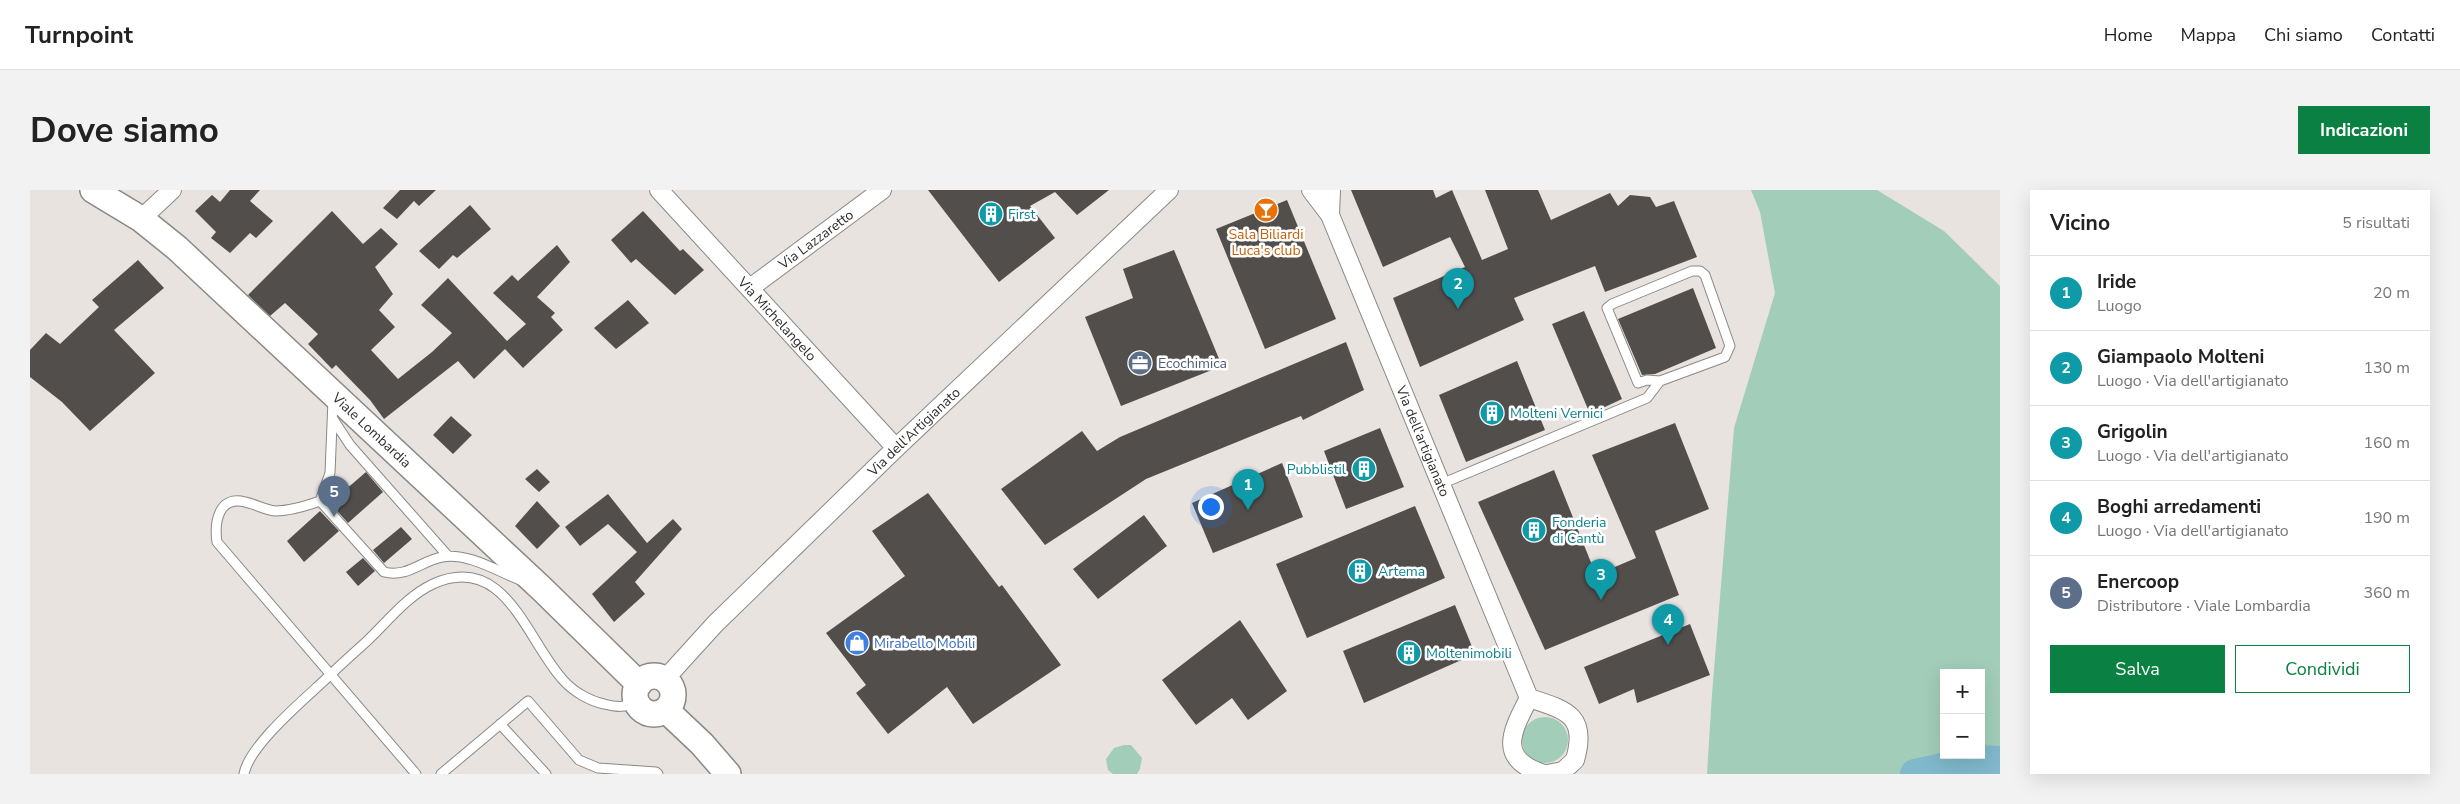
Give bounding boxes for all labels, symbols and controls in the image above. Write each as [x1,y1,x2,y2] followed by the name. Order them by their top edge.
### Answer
[25,19,133,51] text: Turnpoint
[2104,23,2152,47] text: Home
[2180,23,2236,47] text: Mappa
[2264,23,2343,47] text: Chi siamo
[2371,23,2435,47] text: Contatti
[2298,106,2430,154] button: Indicazioni
[30,107,219,154] text: Dove siamo
[1253,197,1279,223] bar icon: Sala Biliardi Luca's club
[978,201,1004,227] building icon: First
[774,205,858,274] street label: Via Lazzaretto
[1008,205,1036,224] place label: First
[2050,209,2110,237] text: Vicino
[2342,212,2410,234] text: 5 risultati
[1228,225,1304,260] place label: Sala Biliardi Luca's club
[1442,268,1474,309] pin: 2
[2097,269,2136,295] text: Iride
[733,272,821,366] street label: Via Michelangelo
[2061,282,2071,304] text: 1
[2373,282,2410,304] text: 20 m
[2097,295,2142,317] text: Luogo
[2097,344,2264,370] text: Giampaolo Molteni
[1127,350,1153,376] office icon: Ecochimica
[1158,354,1227,373] place label: Ecochimica
[2061,357,2071,379] text: 2
[2363,357,2410,379] text: 130 m
[2097,370,2289,392] text: Luogo · Via dell'artigianato
[1391,382,1454,500] street label: Via dell'artigianato
[863,383,965,481] street label: Via dell'Artigianato
[327,388,415,472] street label: Viale Lombardia
[1479,400,1505,426] building icon: Molteni Vernici
[1510,404,1603,423] place label: Molteni Vernici
[2097,419,2168,445] text: Grigolin
[2061,432,2071,454] text: 3
[2363,432,2410,454] text: 160 m
[2097,445,2289,467] text: Luogo · Via dell'artigianato
[1351,456,1377,482] building icon: Pubblistil
[1287,460,1347,479] place label: Pubblistil
[1232,469,1264,510] pin: 1
[318,476,350,517] pin: 5
[1198,494,1224,520] your location
[2097,494,2261,520] text: Boghi arredamenti
[2061,507,2071,529] text: 4
[2363,507,2410,529] text: 190 m
[1552,513,1606,548] place label: Fonderia di Cantù
[1521,517,1547,543] building icon: Fonderia di Cantù
[2097,520,2289,542] text: Luogo · Via dell'artigianato
[1347,558,1373,584] building icon: Artema
[1585,559,1617,600] pin: 3
[1378,562,1425,581] place label: Artema
[2097,569,2179,595] text: Enercoop
[2061,582,2071,604] text: 5
[2363,582,2410,604] text: 360 m
[2097,595,2311,617] text: Distributore · Viale Lombardia
[1652,604,1684,645] pin: 4
[844,630,870,656] shop icon: Mirabello Mobili
[874,634,975,653] place label: Mirabello Mobili
[1396,640,1422,666] building icon: Moltenimobili
[1426,644,1512,663] place label: Moltenimobili
[2050,645,2225,693] button: Salva
[2235,645,2410,693] button: Condividi
[1940,669,1985,759] map controls
[1940,669,1985,714] button: +
[1940,714,1985,759] button: −

